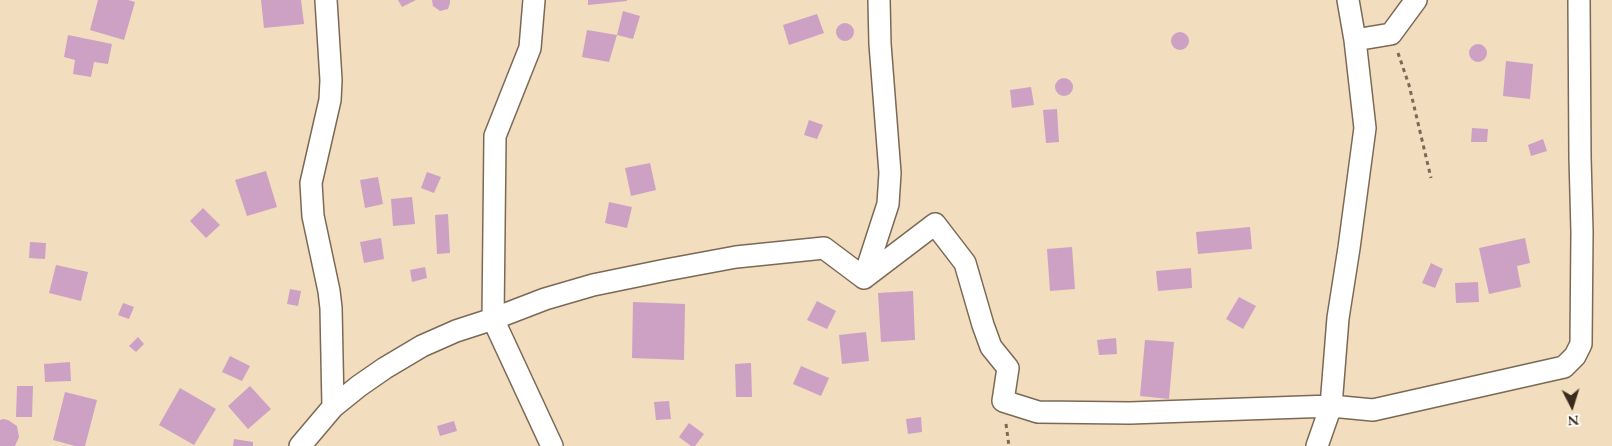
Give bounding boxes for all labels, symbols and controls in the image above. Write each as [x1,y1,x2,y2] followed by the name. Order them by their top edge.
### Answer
[1547,381,1597,431] north arrow
[1567,411,1580,430] text: N

